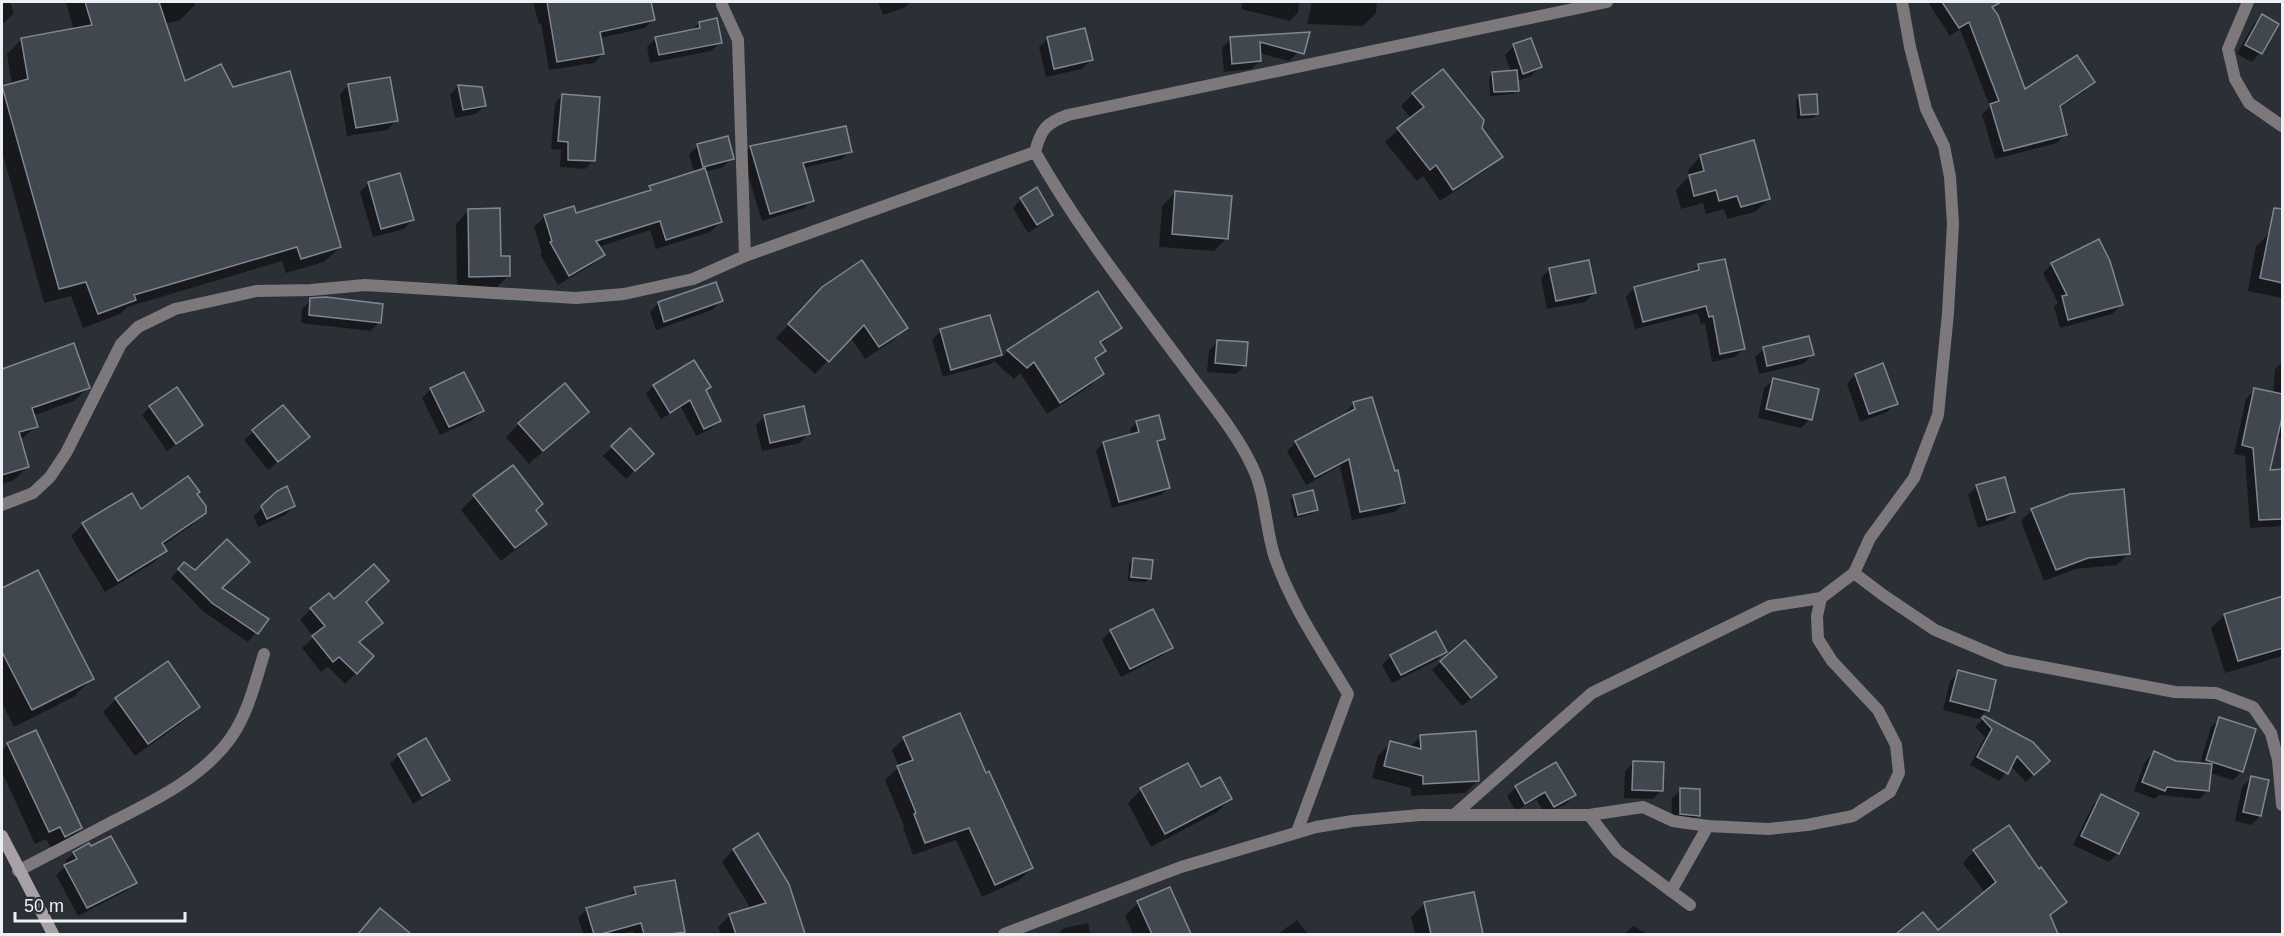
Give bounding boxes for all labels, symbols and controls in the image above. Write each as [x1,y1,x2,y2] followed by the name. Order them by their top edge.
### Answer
[15,885,184,923] scale bar
[24,896,64,916] text: 50 m

